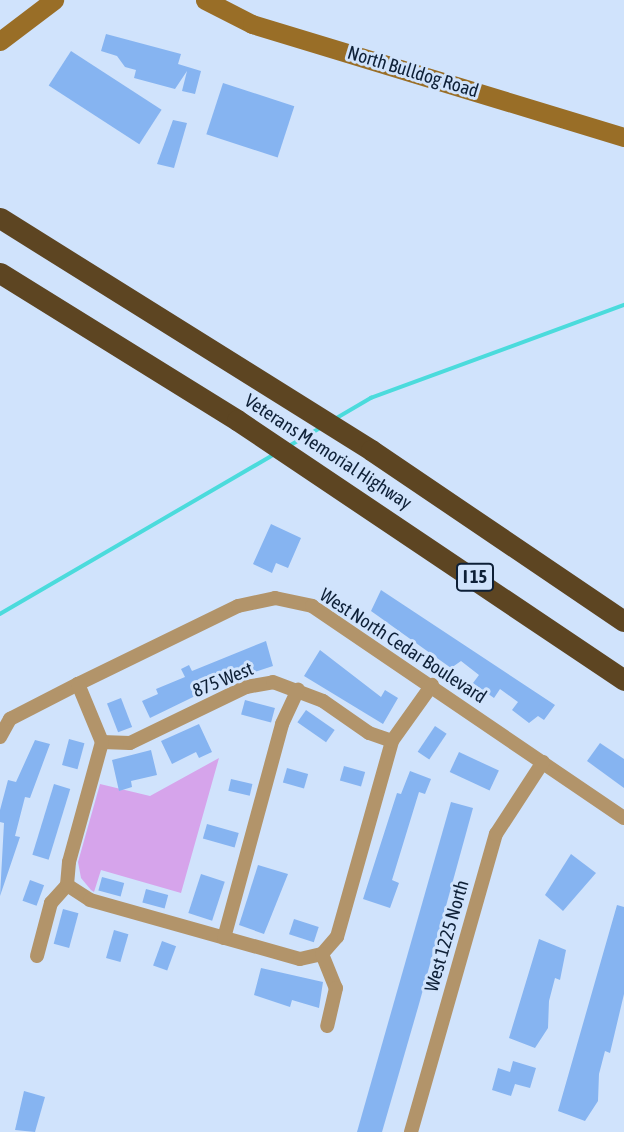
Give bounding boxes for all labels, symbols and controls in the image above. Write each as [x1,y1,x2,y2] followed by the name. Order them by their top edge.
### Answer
[345,41,481,103] street label: North Bulldog Road
[240,389,416,515] street label: Veterans Memorial Highway
[456,562,494,592] road number: I 15
[315,584,491,708] street label: West North Cedar Boulevard
[189,658,257,702] street label: 875 West
[420,877,474,995] street label: West 1225 North

